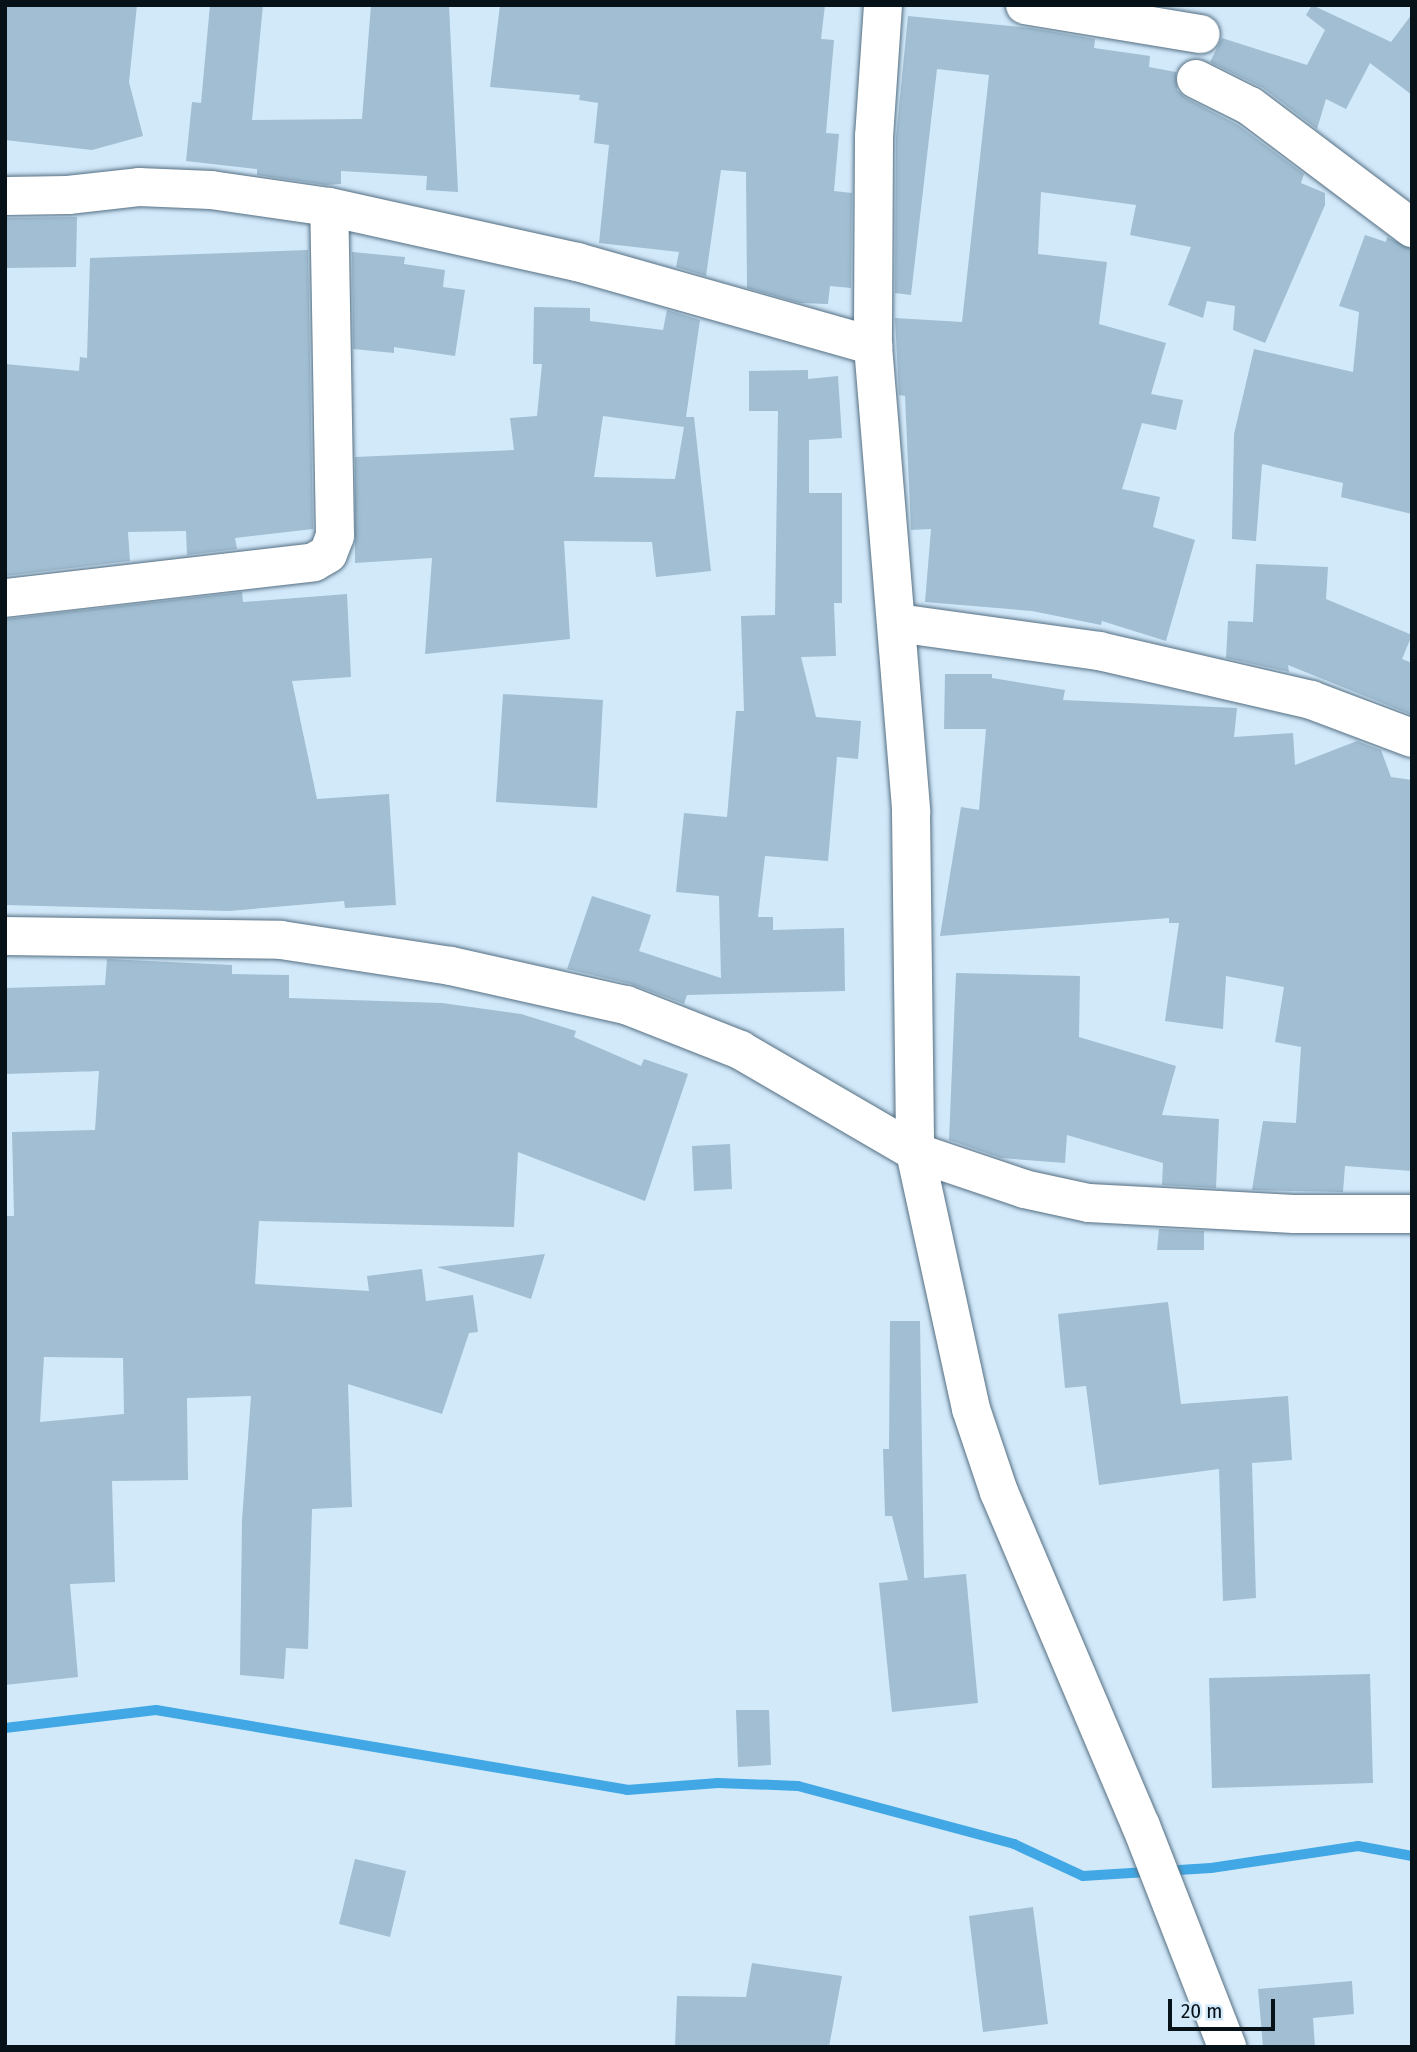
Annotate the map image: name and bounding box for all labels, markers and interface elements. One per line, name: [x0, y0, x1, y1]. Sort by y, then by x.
scale bar: [1172, 1986, 1279, 2030]
text: 20 m: [1181, 1998, 1222, 2024]

